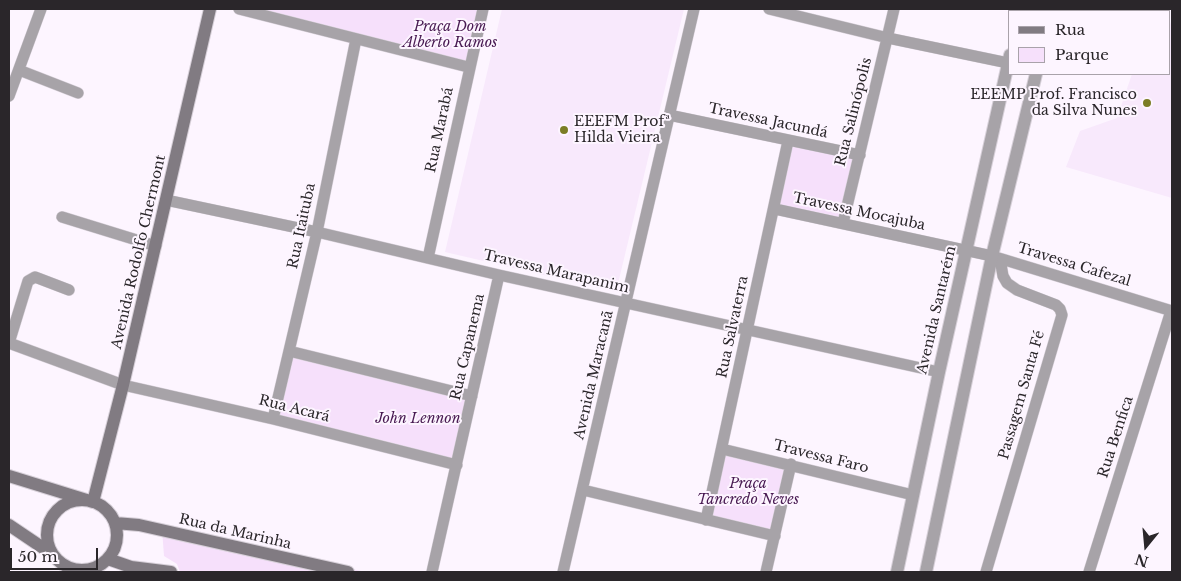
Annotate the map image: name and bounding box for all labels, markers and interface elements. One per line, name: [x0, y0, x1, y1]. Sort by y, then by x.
legend: [1008, 10, 1171, 75]
park label: Praça Dom Alberto Ramos: [403, 19, 497, 52]
text: Rua: [1055, 20, 1085, 39]
text: Parque: [1055, 45, 1109, 64]
street label: Rua Salinópolis: [832, 56, 876, 168]
street label: Rua Marabá: [423, 86, 457, 174]
place label: EEEMP Prof. Francisco da Silva Nunes: [970, 87, 1137, 120]
marker: EEEMP Prof. Francisco da Silva Nunes: [1141, 97, 1153, 109]
street label: Travessa Jacundá: [707, 100, 829, 142]
place label: EEEFM Profª Hilda Vieira: [574, 114, 670, 146]
marker: EEEFM Profª Hilda Vieira: [558, 124, 570, 136]
street label: Avenida Rodolfo Chermont: [108, 153, 170, 351]
street label: Rua Itaituba: [285, 182, 319, 270]
street label: Travessa Mocajuba: [791, 190, 927, 234]
street label: Travessa Cafezal: [1015, 240, 1133, 290]
street label: Avenida Santarém: [914, 244, 960, 376]
street label: Travessa Marapanim: [481, 247, 631, 297]
street label: Rua Salvaterra: [714, 274, 752, 380]
street label: Rua Capanema: [448, 292, 488, 402]
street label: Avenida Maracanã: [571, 309, 617, 441]
street label: Passagem Santa Fé: [996, 329, 1048, 461]
street label: Rua Acará: [257, 392, 331, 426]
street label: Rua Benfica: [1095, 394, 1137, 480]
park label: John Lennon: [376, 411, 460, 427]
street label: Travessa Faro: [772, 437, 870, 477]
park label: Praça Tancredo Neves: [697, 476, 799, 508]
street label: Rua da Marinha: [177, 511, 293, 553]
north arrow: [1121, 521, 1171, 571]
scale bar: [12, 538, 100, 570]
text: 50 m: [18, 547, 58, 566]
text: N: [1133, 550, 1151, 571]

